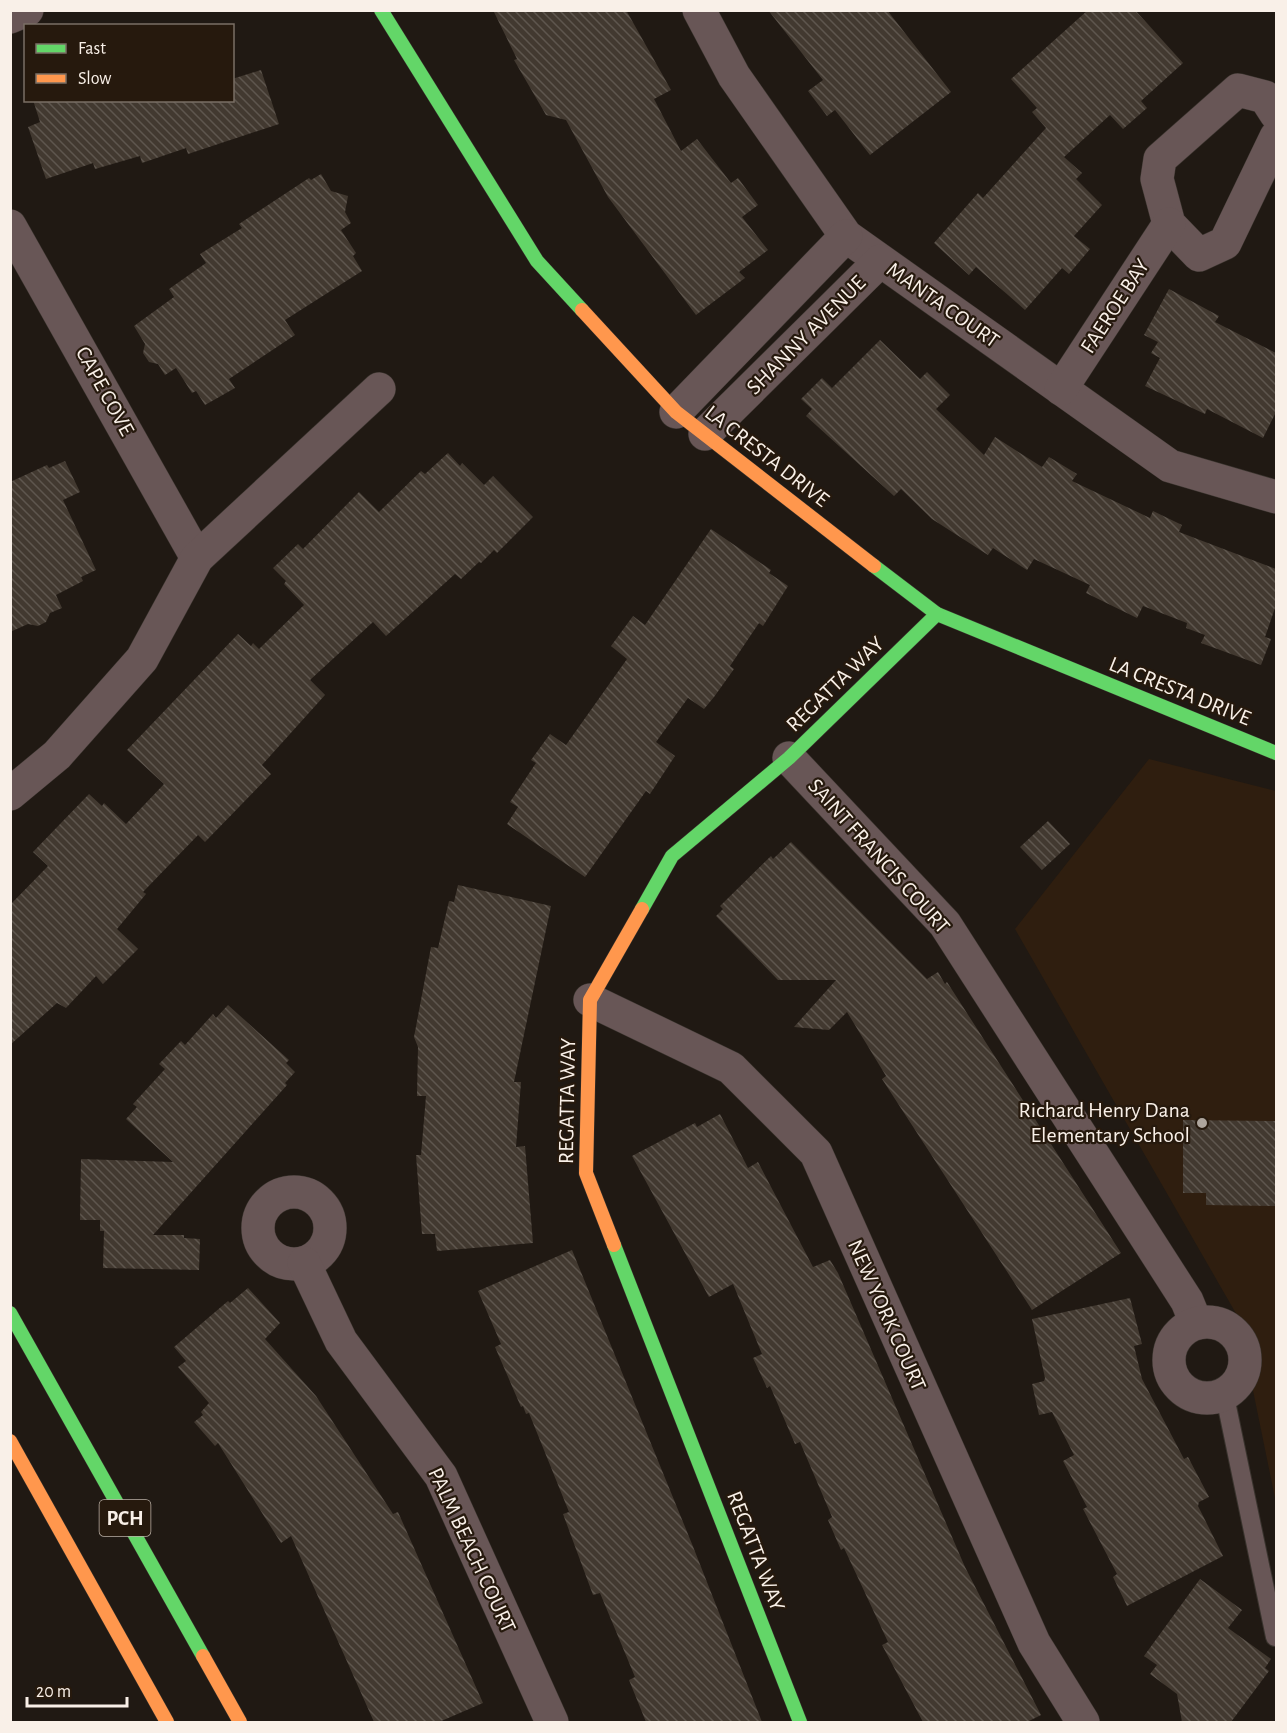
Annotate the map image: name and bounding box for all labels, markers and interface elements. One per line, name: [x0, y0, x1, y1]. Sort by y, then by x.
legend: [24, 24, 234, 102]
text: Fast: [78, 40, 106, 58]
text: Slow: [78, 70, 111, 88]
street label: FAEROE BAY: [1076, 255, 1154, 357]
street label: MANTA COURT: [883, 258, 1004, 352]
street label: SHANNY AVENUE: [742, 271, 870, 399]
street label: CAPE COVE: [72, 343, 139, 439]
street label: LA CRESTA DRIVE: [701, 401, 833, 511]
street label: REGATTA WAY: [782, 632, 888, 736]
street label: LA CRESTA DRIVE: [1106, 653, 1254, 730]
street label: SAINT FRANCIS COURT: [804, 774, 954, 938]
street label: REGATTA WAY: [555, 1037, 579, 1164]
place label: Richard Henry Dana Elementary School: [1019, 1099, 1190, 1146]
marker: Richard Henry Dana Elementary School: [1195, 1116, 1209, 1130]
street label: NEW YORK COURT: [844, 1236, 930, 1394]
street label: PALM BEACH COURT: [424, 1464, 520, 1636]
street label: REGATTA WAY: [723, 1488, 789, 1614]
road number: PCH: [100, 1500, 150, 1536]
scale bar: [27, 1670, 128, 1708]
text: 20 m: [36, 1683, 71, 1701]

